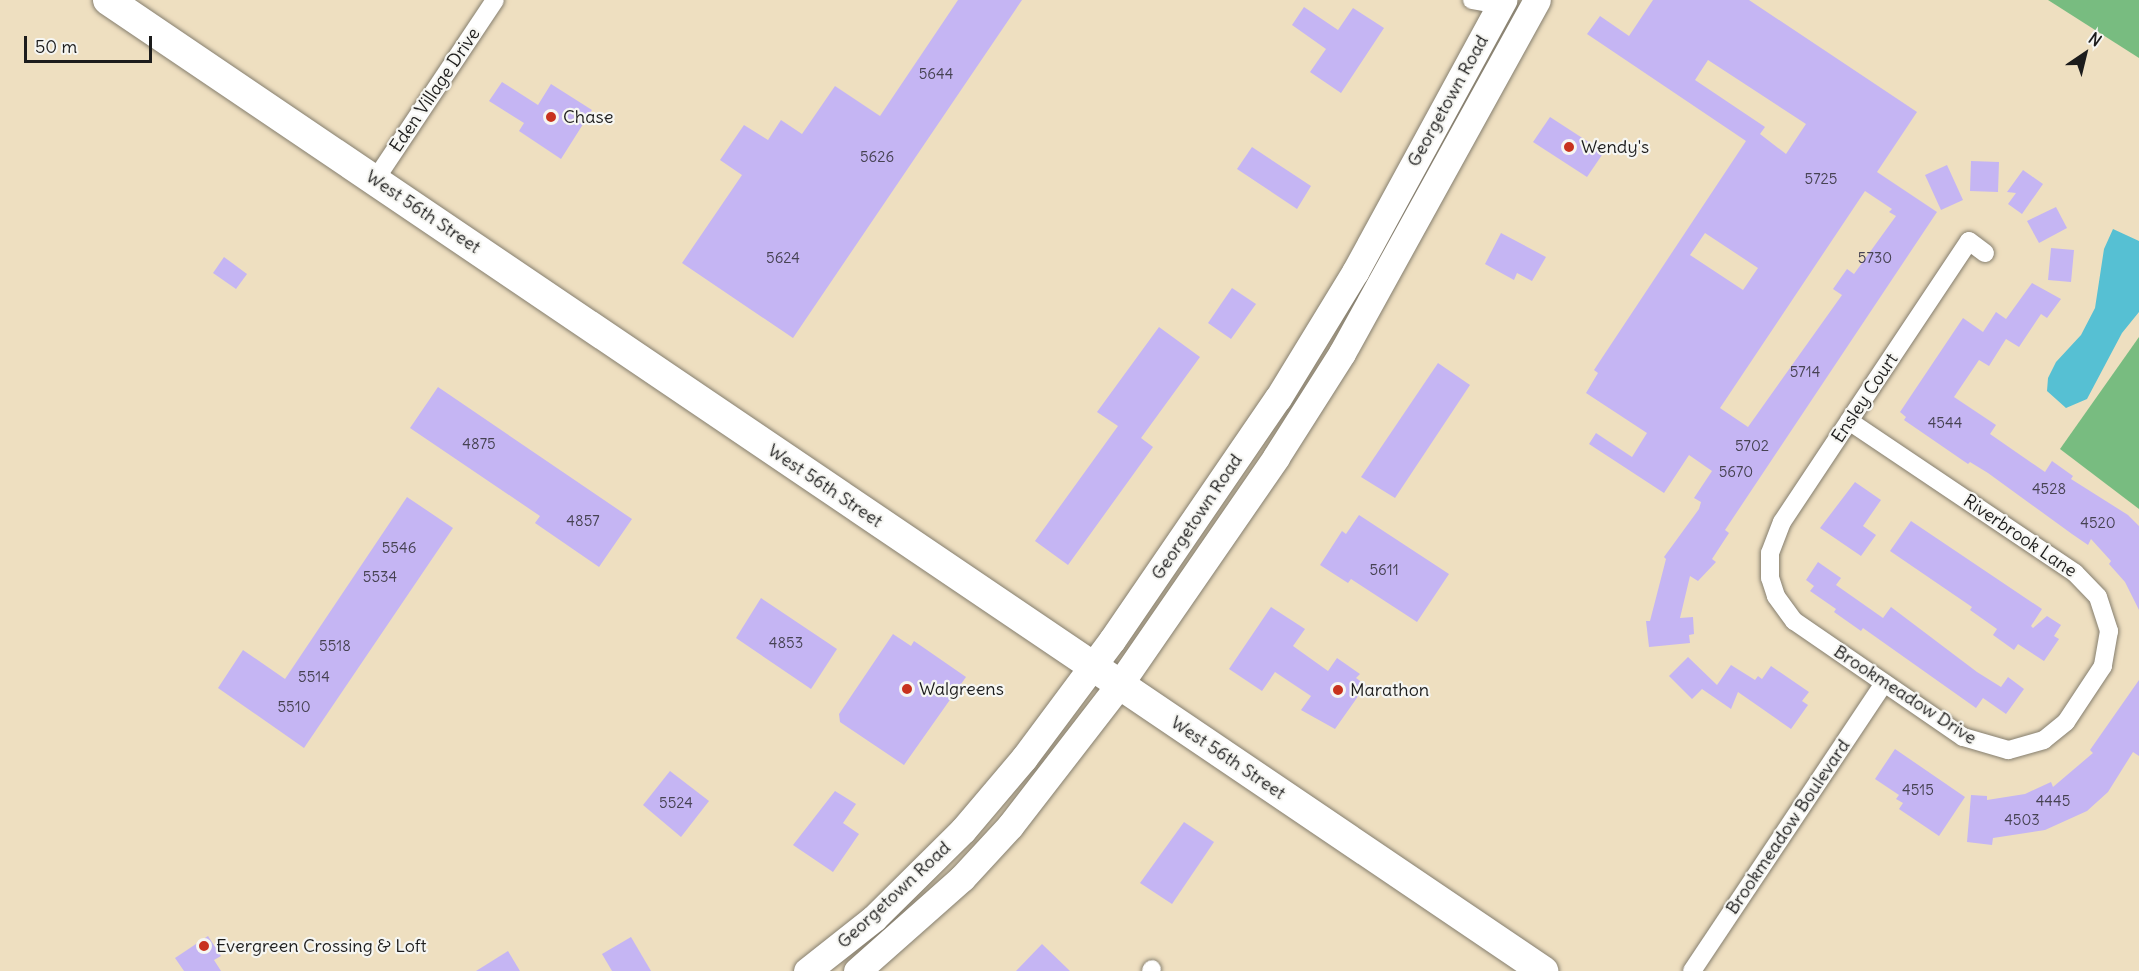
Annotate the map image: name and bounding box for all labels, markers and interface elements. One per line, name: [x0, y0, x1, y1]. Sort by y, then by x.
scale bar: [27, 24, 154, 62]
street label: Eden Village Drive: [385, 24, 485, 156]
north arrow: [2055, 24, 2115, 84]
text: N: [2085, 28, 2106, 51]
street label: Georgetown Road: [1403, 32, 1493, 170]
text: 50 m: [35, 35, 77, 58]
house number: 5644: [919, 65, 953, 83]
place label: Chase: [563, 106, 613, 128]
marker: Chase: [544, 110, 558, 124]
place label: Wendy's: [1581, 136, 1649, 158]
marker: Wendy's: [1562, 140, 1576, 154]
house number: 5626: [860, 148, 894, 166]
street label: West 56th Street: [362, 166, 484, 258]
house number: 5725: [1805, 170, 1837, 188]
house number: 5624: [766, 249, 800, 267]
house number: 5730: [1858, 249, 1892, 267]
street label: Ensley Court: [1827, 349, 1903, 447]
house number: 5714: [1790, 363, 1820, 381]
house number: 4544: [1928, 414, 1962, 432]
house number: 4875: [462, 435, 496, 453]
house number: 5702: [1735, 437, 1769, 455]
street label: West 56th Street: [764, 440, 886, 532]
street label: Georgetown Road: [1147, 450, 1247, 584]
house number: 5670: [1719, 463, 1753, 481]
house number: 4528: [2032, 480, 2066, 498]
street label: Riverbrook Lane: [1959, 490, 2081, 582]
house number: 4857: [566, 512, 600, 530]
house number: 4520: [2080, 514, 2116, 532]
house number: 5546: [382, 539, 416, 557]
house number: 5611: [1369, 561, 1399, 579]
house number: 5534: [363, 568, 397, 586]
house number: 4853: [769, 634, 803, 652]
house number: 5518: [319, 637, 351, 655]
street label: Brookmeadow Drive: [1830, 641, 1980, 749]
house number: 5514: [298, 668, 330, 686]
place label: Walgreens: [919, 678, 1004, 700]
place label: Marathon: [1350, 679, 1429, 701]
marker: Walgreens: [900, 682, 914, 696]
marker: Marathon: [1331, 683, 1345, 697]
house number: 5510: [277, 698, 311, 716]
street label: West 56th Street: [1167, 712, 1289, 804]
street label: Brookmeadow Boulevard: [1721, 736, 1855, 918]
house number: 4515: [1902, 781, 1934, 799]
house number: 4445: [2036, 792, 2070, 810]
house number: 5524: [659, 794, 693, 812]
house number: 4503: [2004, 811, 2040, 829]
street label: Georgetown Road: [833, 837, 955, 953]
place label: Evergreen Crossing & Loft: [216, 935, 427, 957]
marker: Evergreen Crossing & Loft: [197, 939, 211, 953]

